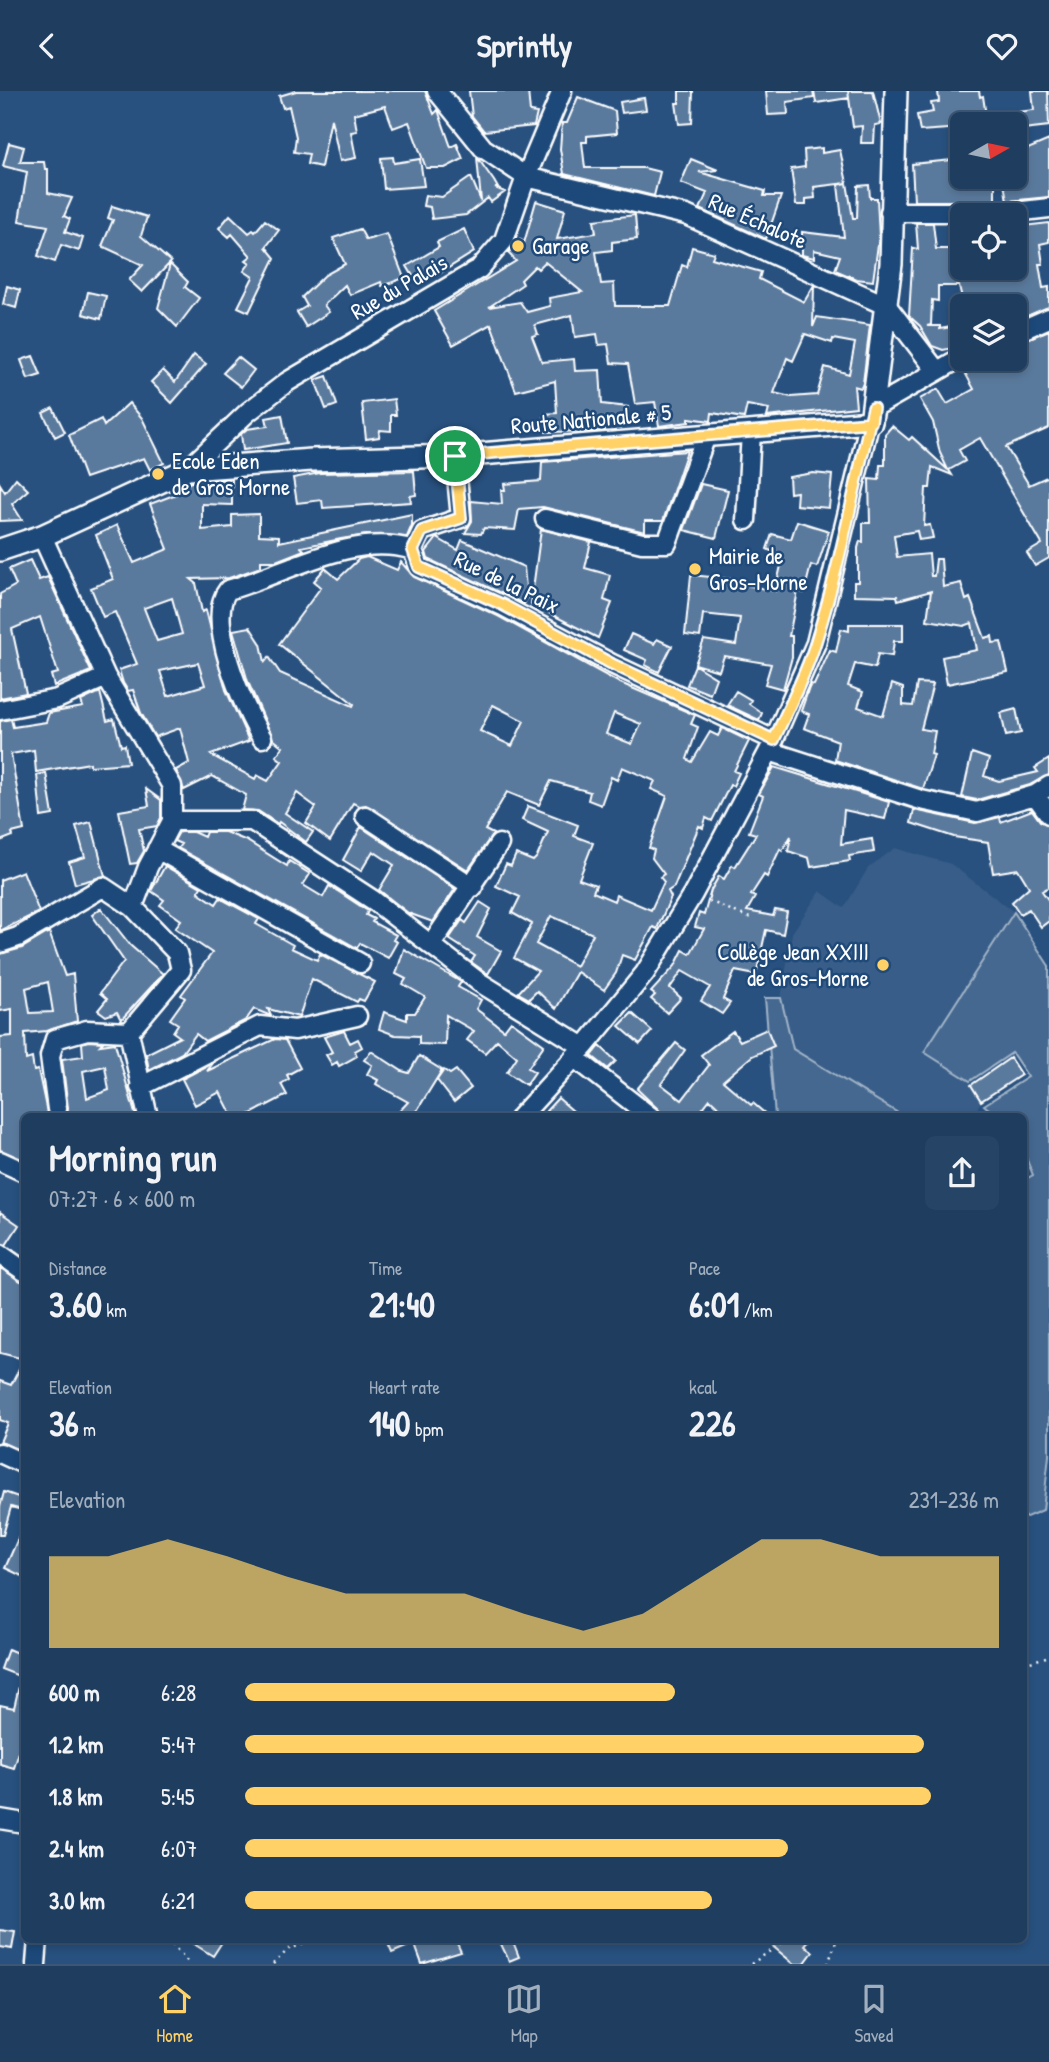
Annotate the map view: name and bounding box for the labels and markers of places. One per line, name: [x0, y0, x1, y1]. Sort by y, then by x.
place label: Garage: [532, 230, 589, 261]
marker: Garage: [510, 238, 526, 254]
pin: [425, 426, 485, 486]
place label: Ecole Eden de Gros Morne: [172, 445, 290, 502]
marker: Ecole Eden de Gros Morne: [150, 466, 166, 482]
place label: Mairie de Gros-Morne: [709, 540, 808, 597]
marker: Mairie de Gros-Morne: [687, 561, 703, 577]
place label: Collège Jean XXIII de Gros-Morne: [717, 936, 869, 993]
marker: Collège Jean XXIII de Gros-Morne: [875, 957, 891, 973]

